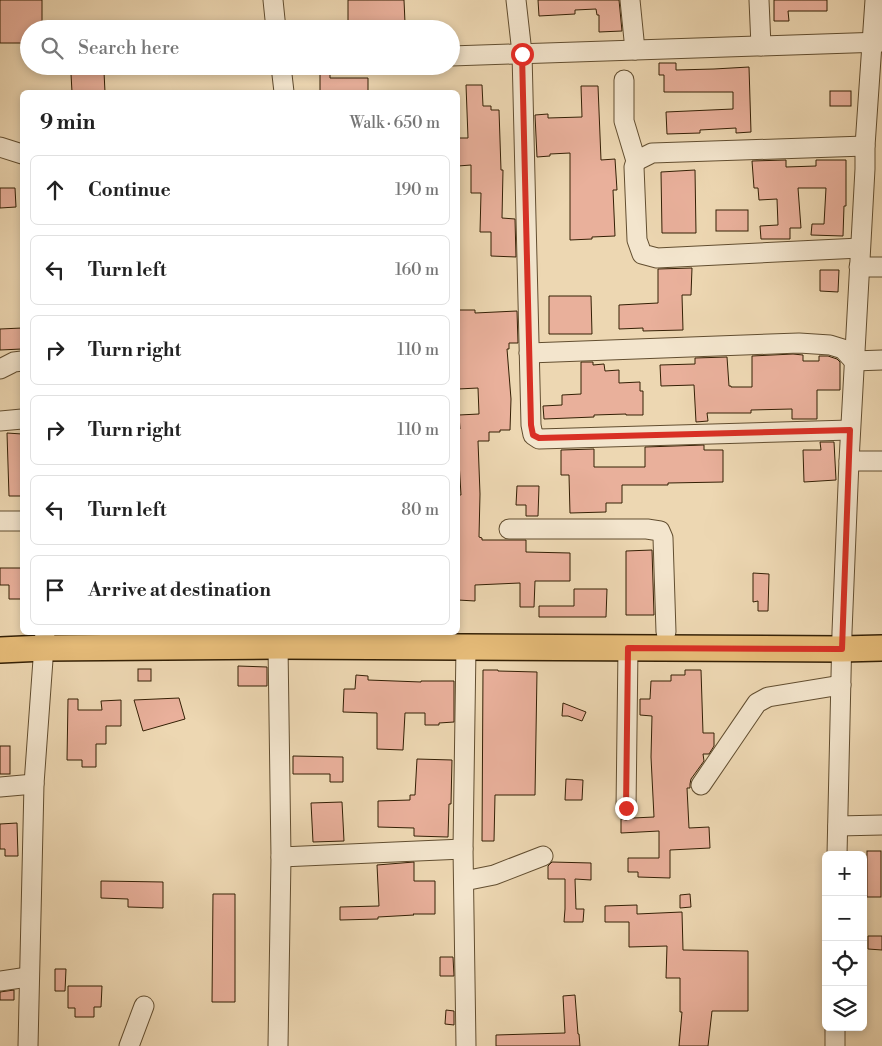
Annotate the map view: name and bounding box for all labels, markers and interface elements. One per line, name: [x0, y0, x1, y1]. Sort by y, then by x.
search box: [20, 20, 460, 75]
icon: search: [38, 34, 66, 62]
text: Search here: [78, 36, 179, 60]
route start: [511, 43, 534, 66]
text: 9 min: [40, 110, 95, 136]
text: Walk · 650 m: [350, 113, 440, 133]
icon: ahead: [41, 176, 69, 204]
text: Continue: [88, 178, 171, 202]
text: 190 m: [395, 180, 439, 200]
icon: left: [41, 256, 69, 284]
text: Turn left: [88, 258, 167, 282]
text: 160 m: [395, 260, 439, 280]
icon: right: [41, 336, 69, 364]
text: Turn right: [88, 338, 181, 362]
text: 110 m: [397, 340, 439, 360]
icon: right: [41, 416, 69, 444]
text: Turn right: [88, 418, 181, 442]
text: 110 m: [397, 420, 439, 440]
icon: left: [41, 496, 69, 524]
text: Turn left: [88, 498, 167, 522]
text: 80 m: [401, 500, 439, 520]
icon: arrive: [41, 576, 69, 604]
text: Arrive at destination: [88, 578, 271, 602]
route end: [615, 797, 638, 820]
map controls: [822, 851, 867, 1031]
button: +: [822, 851, 867, 896]
button: −: [822, 896, 867, 941]
button: locate: [822, 941, 867, 986]
button: layers: [822, 986, 867, 1031]

